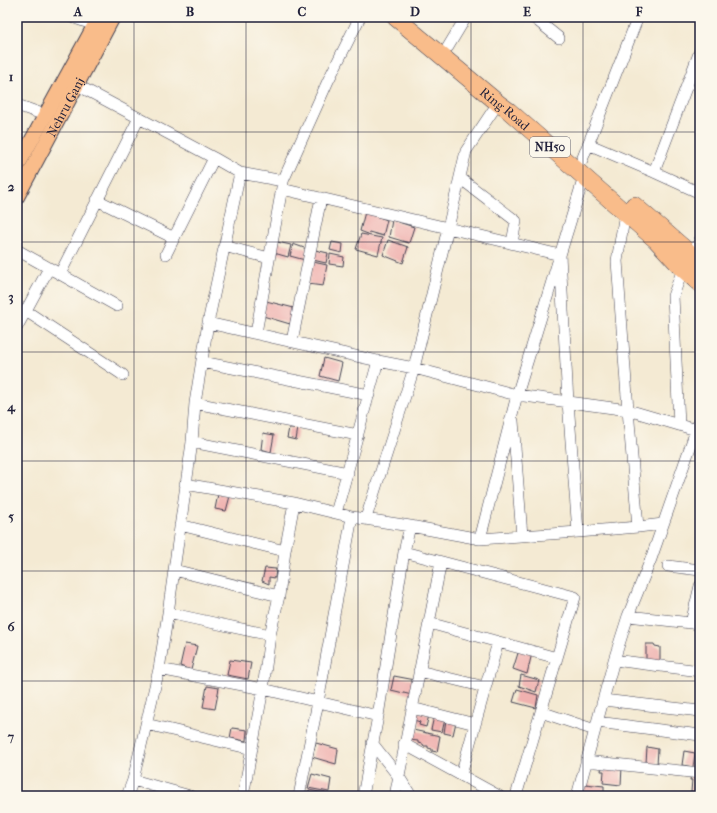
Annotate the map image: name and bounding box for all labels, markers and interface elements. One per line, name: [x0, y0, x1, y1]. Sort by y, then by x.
text: A: [73, 4, 83, 19]
text: B: [186, 4, 195, 19]
text: C: [298, 4, 307, 19]
text: D: [410, 4, 420, 19]
text: E: [523, 4, 531, 19]
text: F: [635, 4, 643, 19]
text: 1: [9, 69, 14, 84]
street label: Nehru Ganj: [43, 75, 87, 139]
street label: Ring Road: [477, 84, 533, 134]
road number: NH50: [530, 137, 570, 157]
text: 2: [8, 179, 15, 194]
text: 3: [8, 289, 14, 305]
text: 4: [6, 399, 16, 415]
text: 5: [8, 509, 14, 524]
text: 6: [7, 619, 15, 634]
text: 7: [7, 729, 15, 744]

